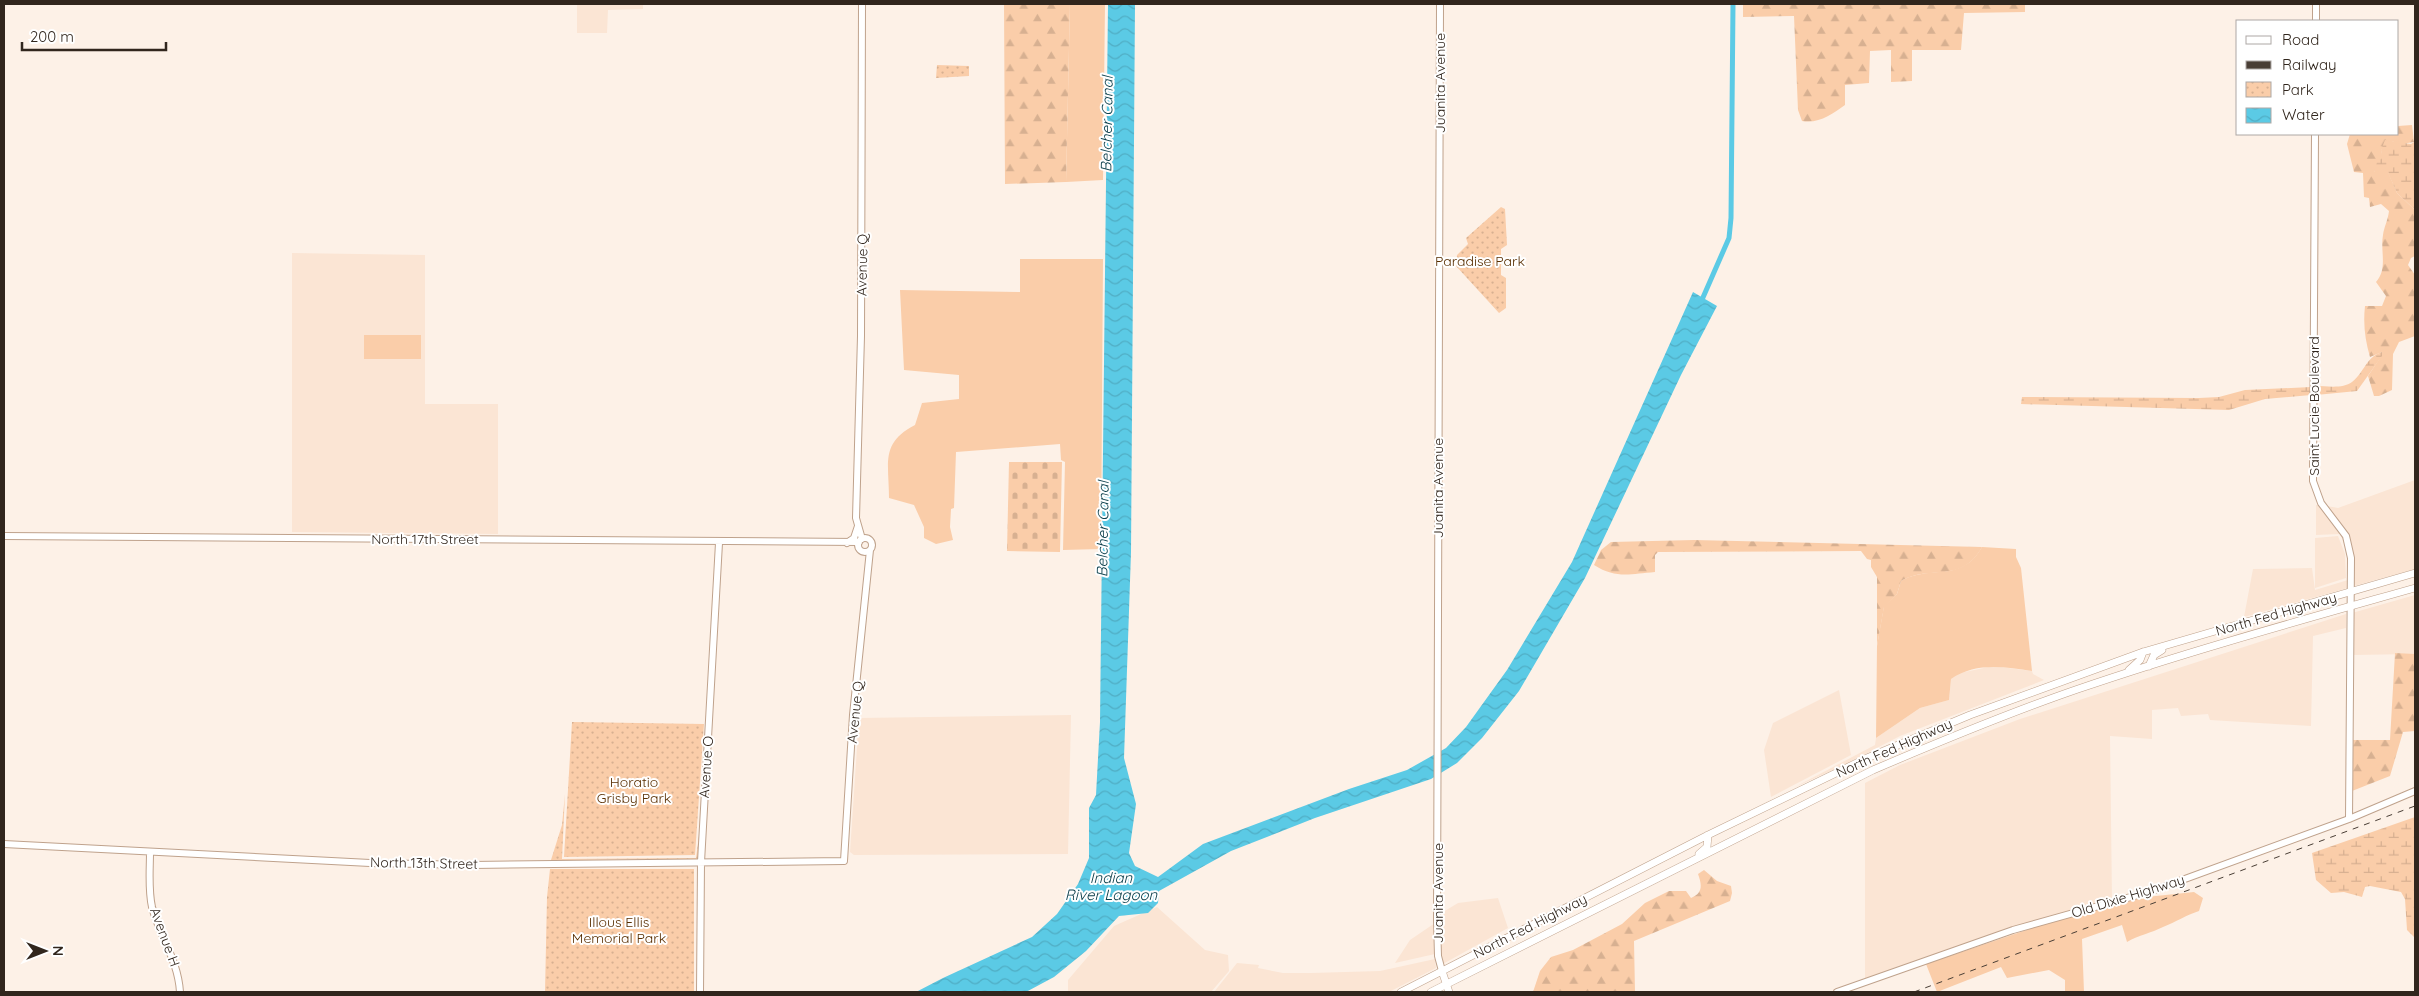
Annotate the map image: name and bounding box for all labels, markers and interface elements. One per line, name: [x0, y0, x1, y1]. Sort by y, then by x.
scale bar: [22, 20, 166, 52]
legend: [2236, 20, 2399, 135]
text: 200 m: [30, 27, 74, 46]
text: Road: [2282, 30, 2319, 49]
street label: Juanita Avenue: [1431, 33, 1449, 133]
text: Railway: [2282, 55, 2337, 74]
water label: Belcher Canal: [1096, 74, 1117, 172]
text: Park: [2282, 80, 2314, 99]
text: Water: [2282, 105, 2325, 124]
street label: Avenue Q: [852, 232, 872, 296]
park label: Paradise Park: [1435, 252, 1525, 270]
street label: Saint Lucie Boulevard: [2305, 336, 2323, 476]
street label: Juanita Avenue: [1429, 438, 1447, 538]
water label: Belcher Canal: [1092, 479, 1113, 577]
street label: North 17th Street: [371, 530, 479, 548]
street label: North Fed Highway: [2213, 588, 2339, 640]
street label: Avenue Q: [843, 679, 867, 744]
street label: North Fed Highway: [1833, 714, 1955, 782]
street label: Avenue O: [695, 735, 717, 799]
park label: Horatio Grisby Park: [597, 773, 671, 807]
street label: Juanita Avenue: [1429, 843, 1447, 943]
street label: North 13th Street: [370, 853, 478, 873]
water label: Indian River Lagoon: [1065, 868, 1158, 904]
street label: Old Dixie Highway: [2069, 870, 2187, 922]
street label: North Fed Highway: [1470, 890, 1590, 962]
street label: Avenue H: [146, 905, 184, 969]
park label: Illous Ellis Memorial Park: [572, 913, 666, 947]
north arrow: [20, 926, 70, 976]
text: N: [49, 946, 67, 956]

